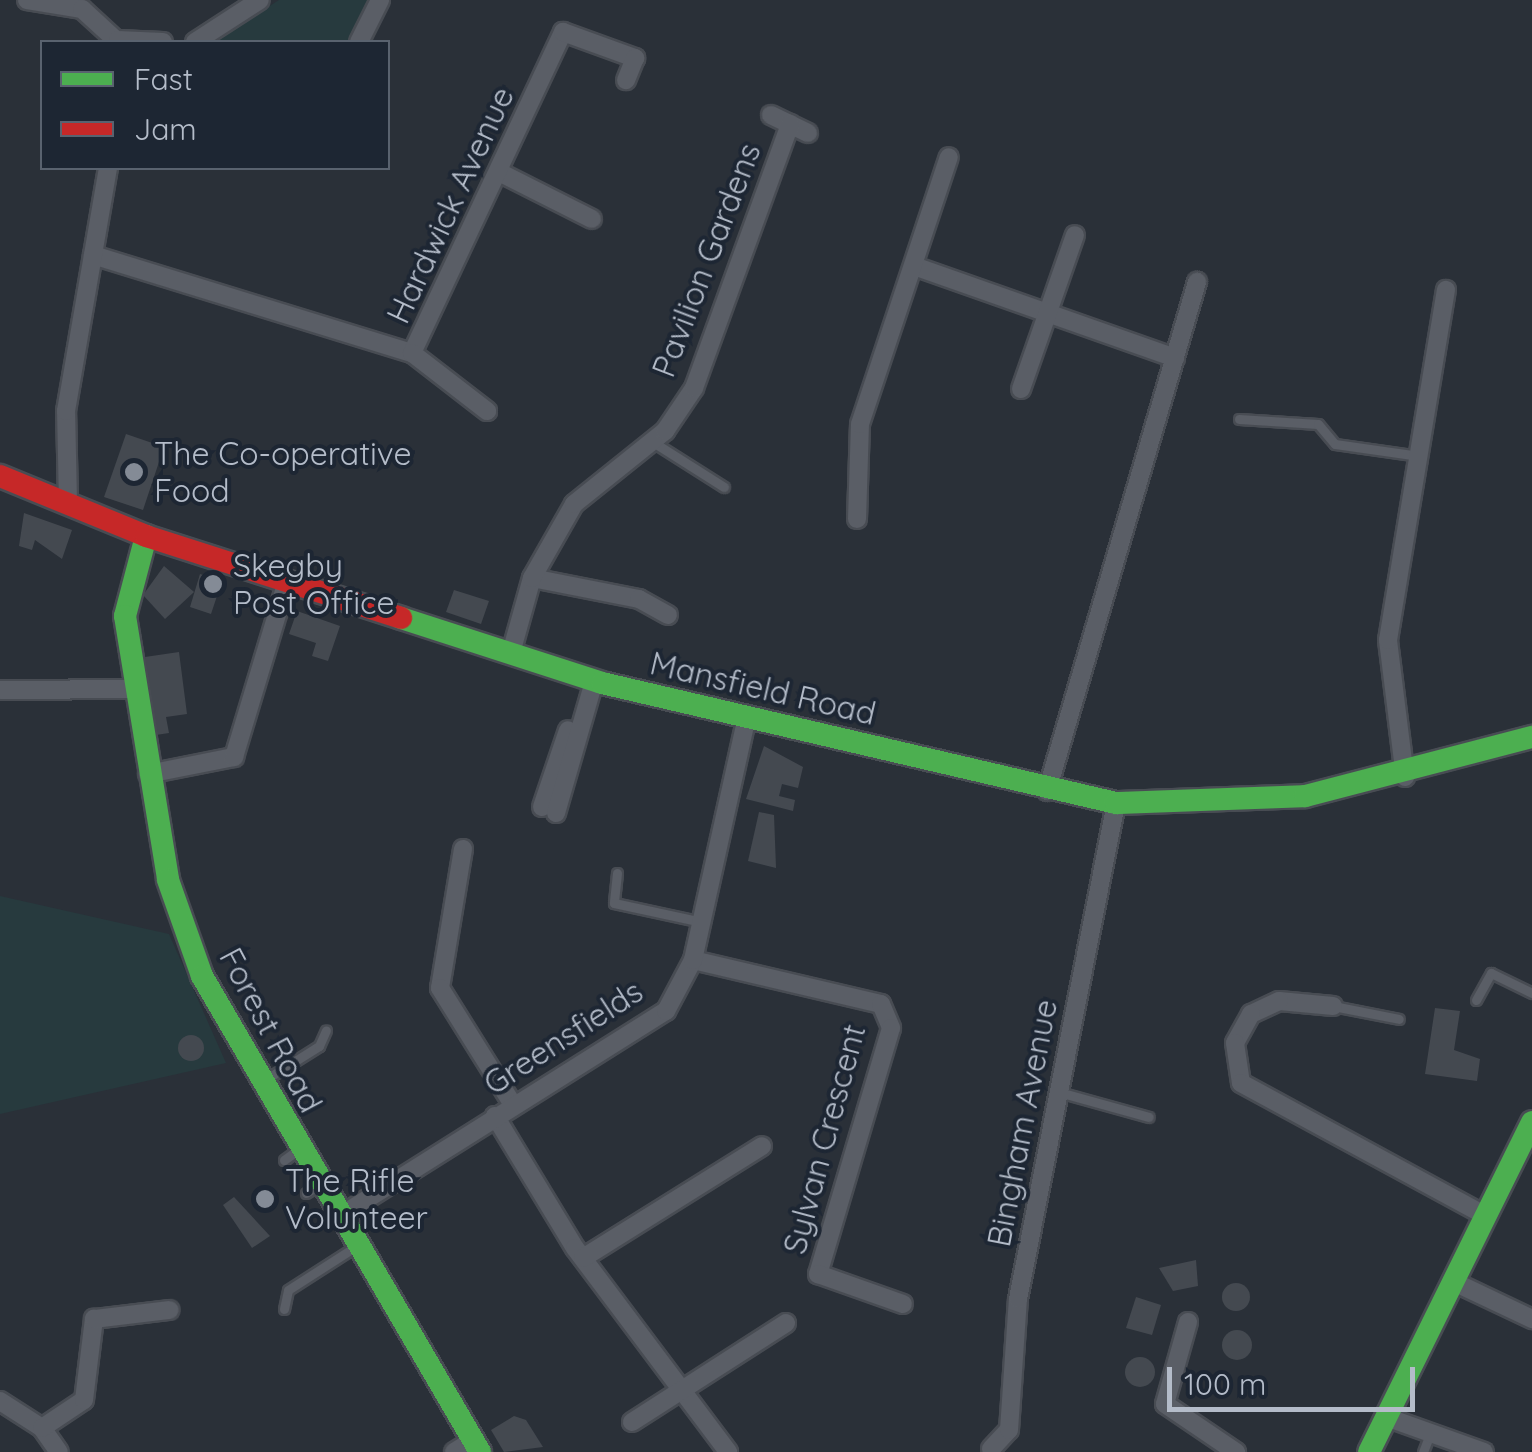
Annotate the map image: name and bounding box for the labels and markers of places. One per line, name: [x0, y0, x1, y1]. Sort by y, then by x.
place label: The Co-operative Food: [154, 435, 412, 510]
marker: The Co-operative Food: [123, 461, 145, 483]
place label: Skegby Post Office: [233, 547, 395, 622]
marker: Skegby Post Office: [202, 573, 224, 595]
place label: The Rifle Volunteer: [285, 1162, 428, 1237]
marker: The Rifle Volunteer: [254, 1188, 276, 1210]

